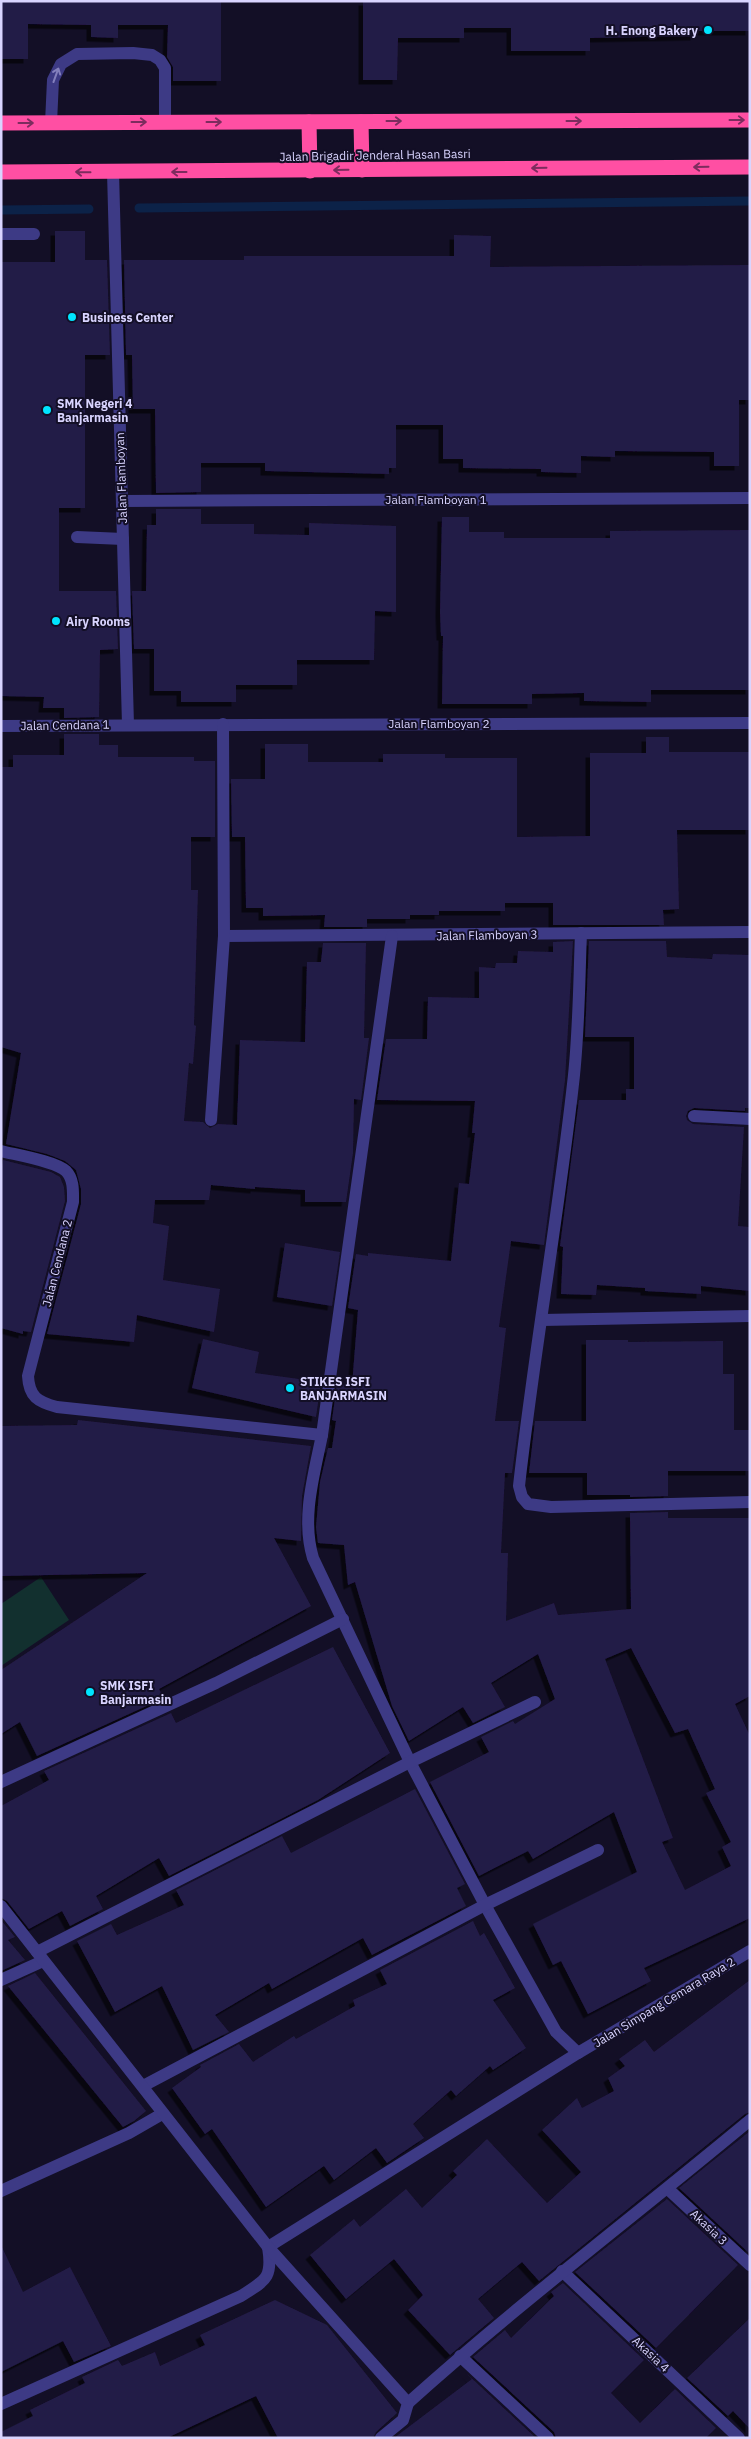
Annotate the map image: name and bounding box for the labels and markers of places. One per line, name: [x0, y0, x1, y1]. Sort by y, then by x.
place label: H. Enong Bakery: [605, 23, 699, 38]
marker: H. Enong Bakery: [702, 24, 714, 36]
place label: Business Center: [82, 310, 173, 325]
marker: Business Center: [66, 311, 78, 323]
place label: SMK Negeri 4 Banjarmasin: [57, 396, 133, 425]
marker: SMK Negeri 4 Banjarmasin: [41, 404, 53, 416]
place label: Airy Rooms: [66, 614, 130, 629]
marker: Airy Rooms: [50, 615, 62, 627]
place label: STIKES ISFI BANJARMASIN: [300, 1374, 387, 1403]
marker: STIKES ISFI BANJARMASIN: [284, 1382, 296, 1394]
place label: SMK ISFI Banjarmasin: [100, 1678, 171, 1707]
marker: SMK ISFI Banjarmasin: [84, 1686, 96, 1698]

